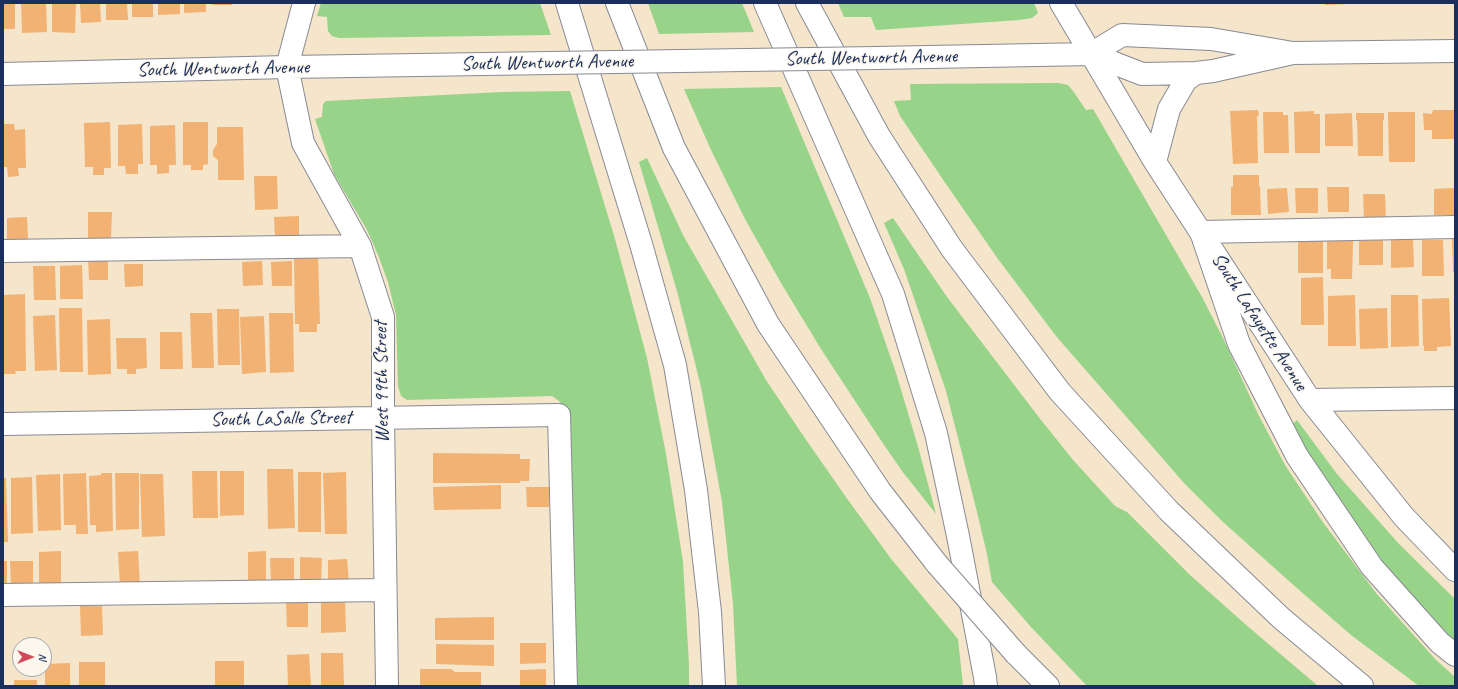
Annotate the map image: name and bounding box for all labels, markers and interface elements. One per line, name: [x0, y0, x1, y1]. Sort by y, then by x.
street label: South Wentworth Avenue: [785, 44, 957, 72]
street label: South Wentworth Avenue: [461, 49, 633, 77]
street label: South Wentworth Avenue: [137, 55, 309, 83]
street label: South Lafayette Avenue: [1206, 249, 1312, 395]
street label: West 99th Street: [369, 321, 395, 443]
street label: South LaSalle Street: [210, 406, 352, 432]
north arrow: [12, 637, 52, 677]
text: N: [36, 654, 50, 660]

